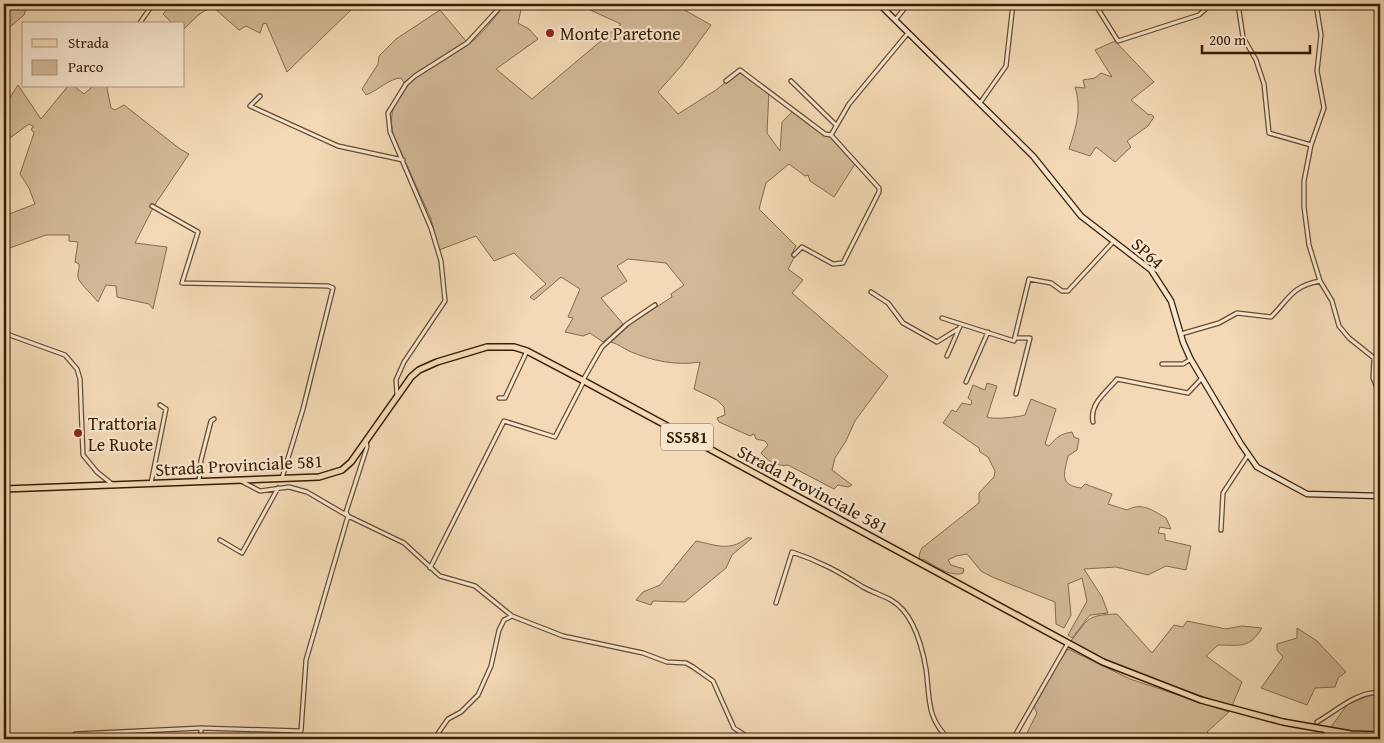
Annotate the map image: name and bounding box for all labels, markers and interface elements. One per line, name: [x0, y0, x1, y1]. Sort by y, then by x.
place label: Monte Paretone: [560, 20, 681, 47]
legend: [22, 22, 185, 88]
scale bar: [1202, 22, 1309, 54]
marker: Monte Paretone: [544, 27, 556, 39]
text: 200 m: [1209, 29, 1247, 50]
text: Strada: [68, 32, 109, 53]
text: Parco: [68, 56, 104, 77]
street label: SP64: [1126, 231, 1170, 275]
place label: Trattoria Le Ruote: [88, 410, 157, 458]
road number: SS581: [661, 424, 713, 451]
marker: Trattoria Le Ruote: [72, 427, 84, 439]
street label: Strada Provinciale 581: [733, 438, 893, 540]
street label: Strada Provinciale 581: [155, 447, 323, 483]

